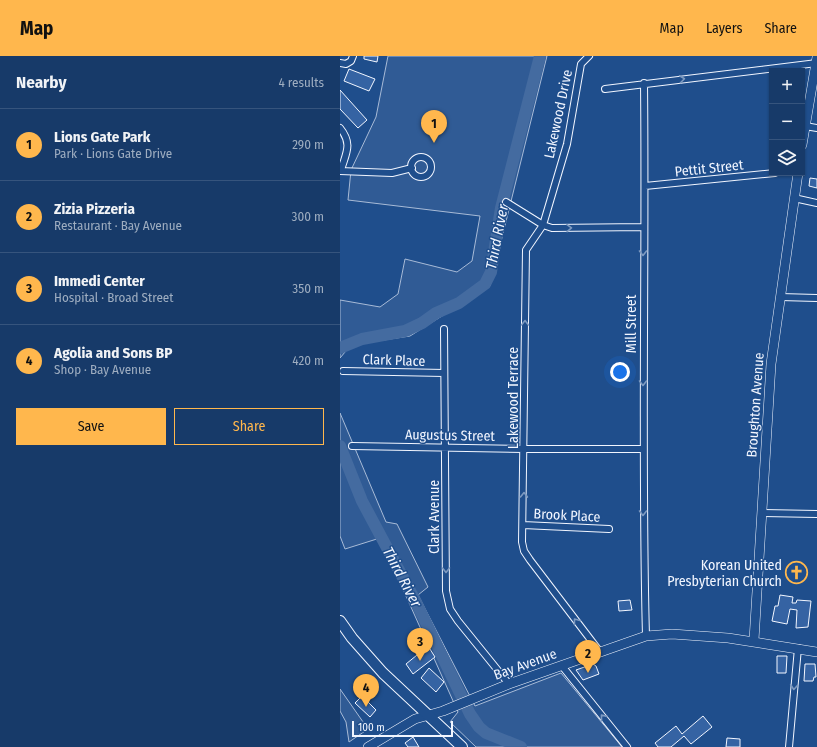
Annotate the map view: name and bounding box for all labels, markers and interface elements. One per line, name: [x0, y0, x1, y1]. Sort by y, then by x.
text: Map: [20, 17, 53, 40]
text: Map: [660, 20, 684, 37]
text: Layers: [706, 20, 742, 37]
text: Share: [764, 20, 797, 37]
street label: Lakewood Drive: [541, 68, 576, 160]
map controls: [769, 68, 805, 176]
button: +: [769, 68, 805, 104]
text: Nearby: [16, 72, 67, 93]
text: 4 results: [278, 75, 324, 90]
one-way arrow: [679, 75, 686, 84]
button: −: [769, 104, 805, 140]
pin: 1: [421, 110, 447, 143]
text: Lions Gate Park: [54, 128, 151, 146]
text: 1: [26, 137, 32, 152]
text: 290 m: [292, 137, 324, 152]
button: layers: [769, 140, 805, 176]
text: Park · Lions Gate Drive: [54, 146, 172, 161]
street label: Pettit Street: [674, 156, 745, 181]
text: Zizia Pizzeria: [54, 200, 135, 218]
water label: Third River: [482, 202, 512, 271]
text: 2: [26, 209, 32, 224]
text: 300 m: [292, 209, 324, 224]
text: Restaurant · Bay Avenue: [54, 218, 182, 233]
one-way arrow: [566, 224, 572, 232]
one-way arrow: [639, 250, 647, 256]
text: Immedi Center: [54, 272, 145, 290]
text: 3: [26, 281, 32, 296]
text: 350 m: [292, 281, 324, 296]
text: Hospital · Broad Street: [54, 290, 174, 305]
street label: Mill Street: [623, 294, 640, 353]
one-way arrow: [521, 320, 529, 326]
text: Agolia and Sons BP: [54, 344, 172, 362]
street label: Lakewood Terrace: [505, 347, 522, 449]
street label: Clark Place: [362, 351, 426, 370]
street label: Broughton Avenue: [743, 352, 768, 458]
text: 4: [26, 353, 32, 368]
text: 420 m: [292, 353, 324, 368]
text: Shop · Bay Avenue: [54, 362, 151, 377]
your location: [610, 362, 630, 382]
one-way arrow: [639, 380, 647, 386]
button: Save: [16, 408, 166, 445]
button: Share: [174, 408, 324, 445]
street label: Augustus Street: [405, 426, 496, 445]
street label: Clark Avenue: [426, 480, 443, 554]
one-way arrow: [520, 492, 528, 498]
street label: Brook Place: [533, 505, 601, 526]
one-way arrow: [639, 510, 647, 516]
water label: Third River: [379, 544, 426, 611]
place label: Korean United Presbyterian Church: [667, 557, 782, 590]
church icon: Korean United Presbyterian Church: [784, 560, 810, 586]
one-way arrow: [442, 567, 450, 573]
one-way arrow: [574, 619, 581, 626]
pin: 3: [407, 628, 433, 661]
pin: 2: [575, 640, 601, 673]
street label: Bay Avenue: [491, 645, 559, 684]
pin: 4: [353, 674, 379, 707]
one-way arrow: [790, 684, 799, 690]
one-way arrow: [600, 714, 607, 721]
scale bar: [352, 719, 453, 738]
text: 100 m: [358, 721, 385, 734]

